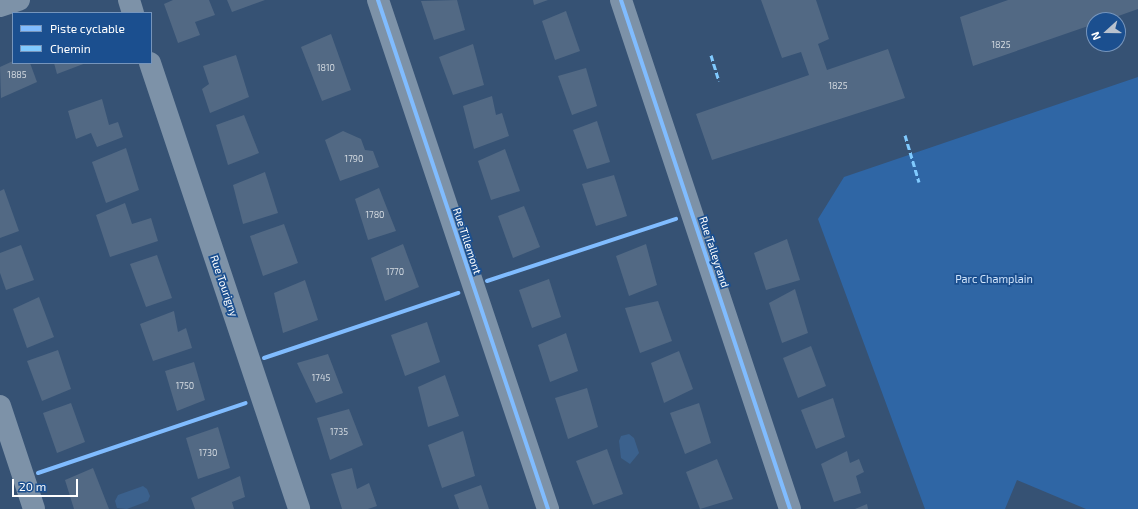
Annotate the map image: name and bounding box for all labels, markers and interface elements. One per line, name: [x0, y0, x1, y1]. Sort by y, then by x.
legend: [12, 12, 152, 64]
north arrow: [1086, 12, 1126, 52]
text: Piste cyclable: [50, 21, 125, 35]
text: N: [1088, 30, 1103, 42]
house number: 1825: [992, 40, 1010, 50]
text: Chemin: [50, 41, 91, 55]
house number: 1810: [317, 63, 335, 73]
house number: 1885: [7, 70, 27, 80]
house number: 1825: [829, 81, 847, 91]
house number: 1790: [345, 154, 363, 164]
street label: Rue Tillemont: [450, 206, 484, 276]
house number: 1780: [365, 210, 385, 220]
street label: Rue Talleyrand: [696, 215, 732, 289]
street label: Rue Tourigny: [207, 253, 241, 319]
house number: 1770: [386, 267, 404, 277]
park label: Parc Champlain: [955, 272, 1033, 286]
house number: 1745: [312, 373, 330, 383]
house number: 1750: [176, 381, 194, 391]
house number: 1735: [330, 427, 348, 437]
house number: 1730: [199, 448, 217, 458]
scale bar: [14, 471, 80, 497]
text: 20 m: [19, 479, 46, 493]

